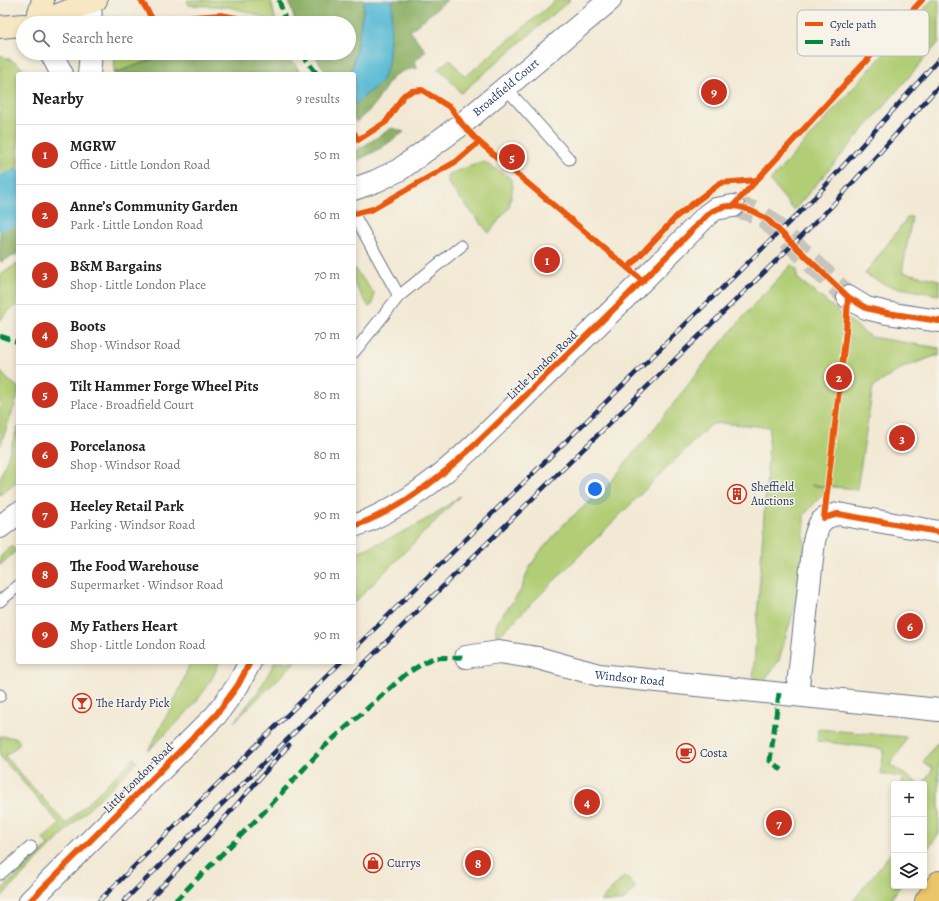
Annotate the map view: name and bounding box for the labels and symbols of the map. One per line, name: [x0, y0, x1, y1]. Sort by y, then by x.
legend: [797, 10, 929, 56]
text: Cycle path: [830, 17, 877, 32]
text: Path: [830, 35, 851, 50]
street label: Broadfield Court: [469, 55, 542, 120]
pin: 9: [701, 77, 727, 107]
pin: 5: [499, 142, 525, 172]
pin: 1: [534, 245, 560, 275]
street label: Little London Road: [503, 327, 581, 403]
pin: 2: [826, 362, 852, 392]
pin: 3: [889, 423, 915, 453]
your location: [585, 479, 605, 499]
place label: Sheffield Auctions: [750, 479, 795, 509]
building icon: Sheffield Auctions: [726, 483, 748, 505]
pin: 6: [897, 611, 923, 641]
street label: Windsor Road: [593, 667, 666, 690]
bar icon: The Hardy Pick: [71, 692, 93, 714]
place label: The Hardy Pick: [96, 695, 170, 711]
street label: Little London Road: [99, 739, 177, 817]
cafe icon: Costa: [675, 742, 697, 764]
place label: Costa: [700, 745, 728, 761]
pin: 4: [574, 787, 600, 817]
pin: 7: [766, 808, 792, 838]
pin: 8: [465, 848, 491, 878]
shop icon: Currys: [362, 852, 384, 874]
place label: Currys: [387, 855, 421, 871]

